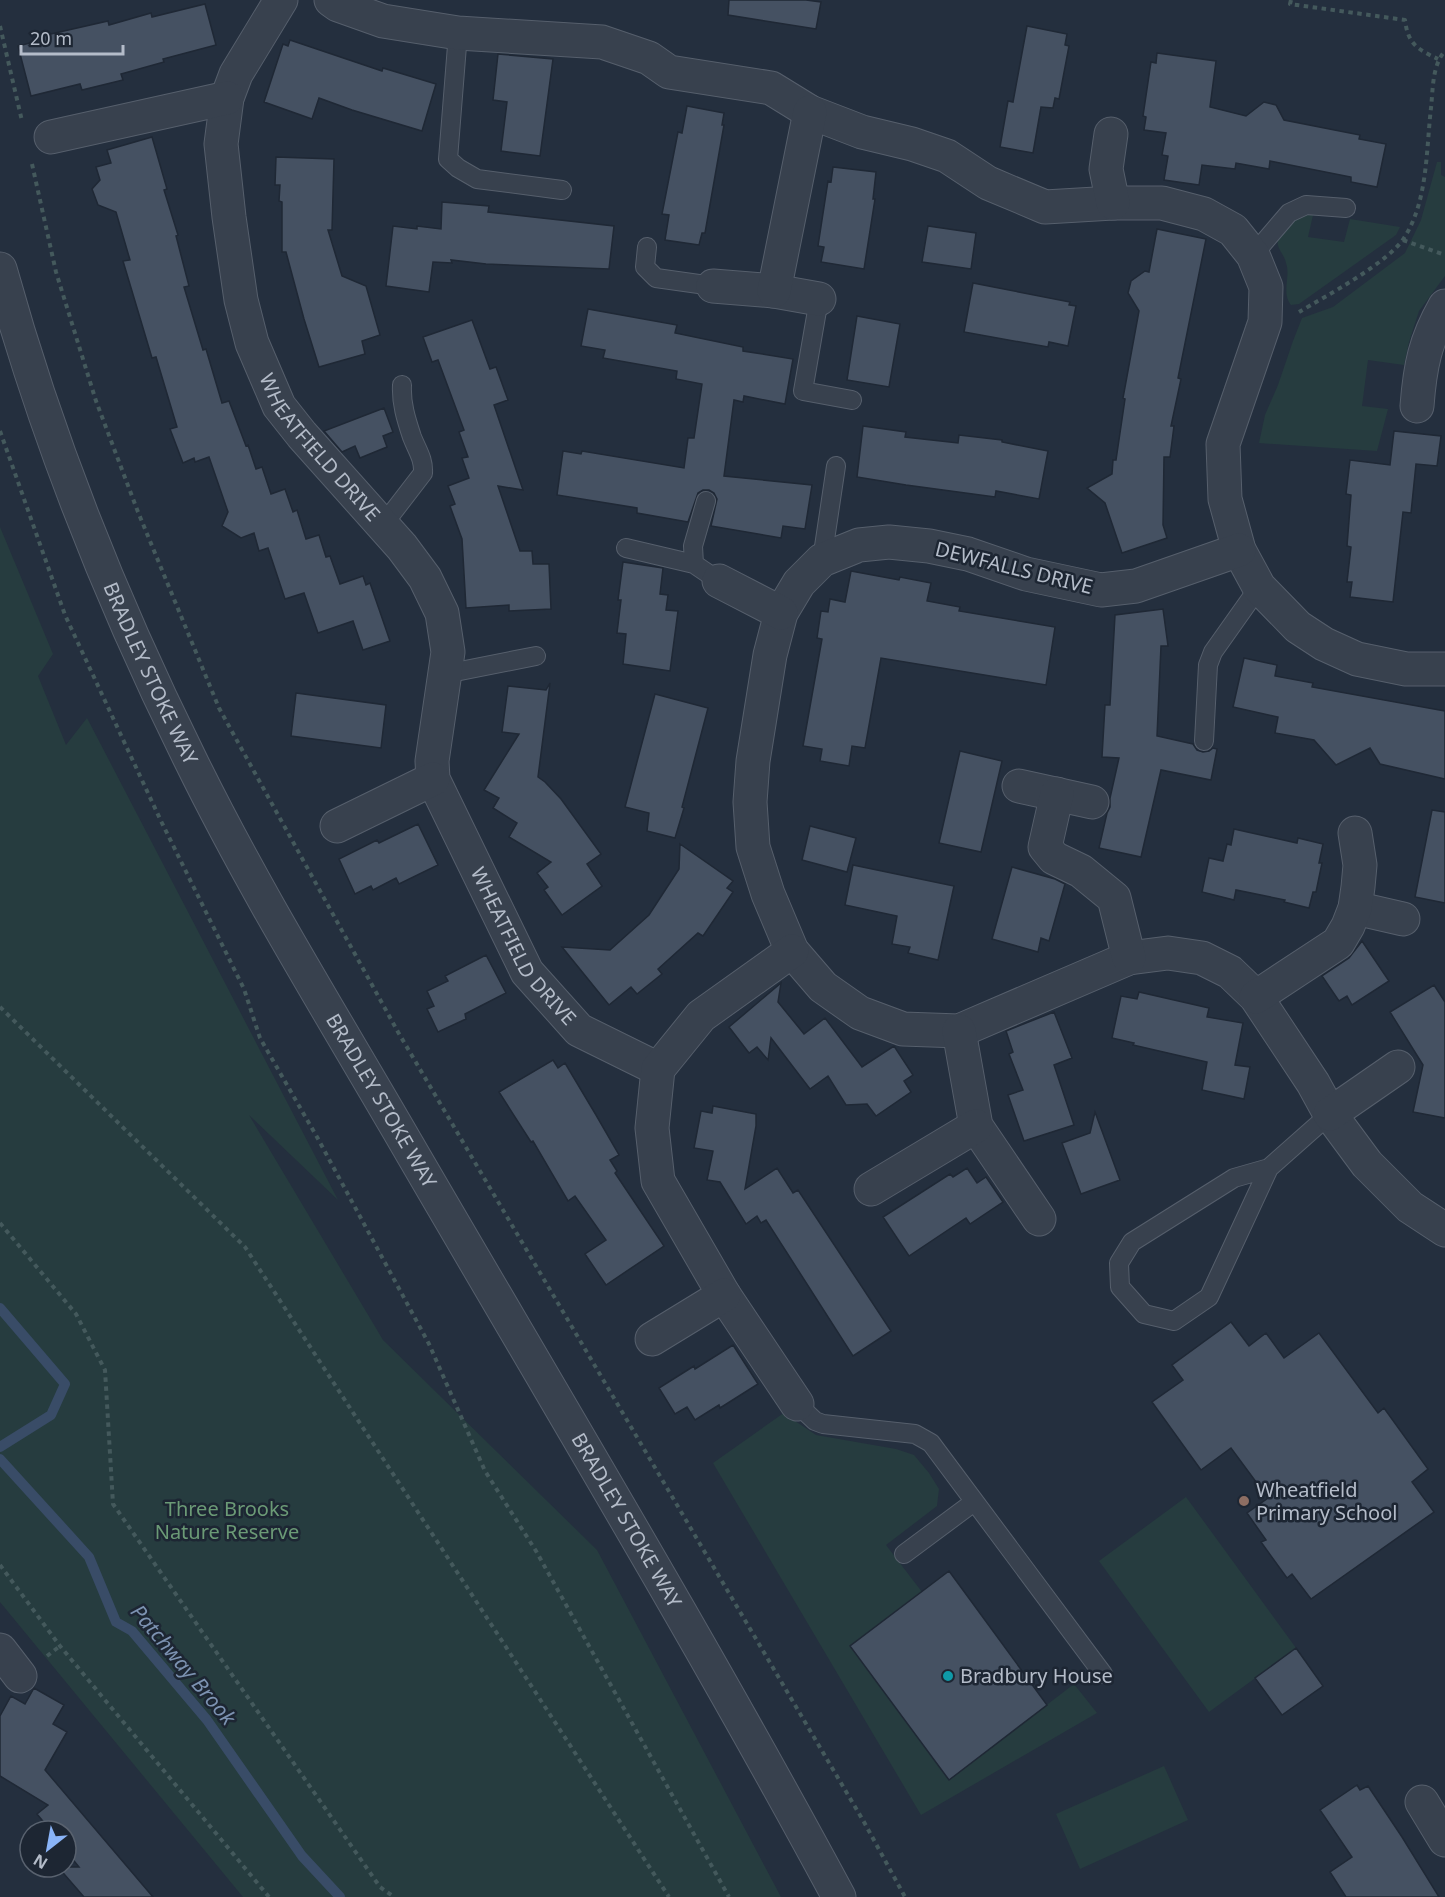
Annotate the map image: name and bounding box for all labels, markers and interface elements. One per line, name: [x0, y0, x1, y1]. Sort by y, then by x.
scale bar: [21, 18, 123, 56]
text: 20 m: [30, 26, 72, 50]
street label: WHEATFIELD DRIVE: [254, 369, 387, 527]
street label: DEWFALLS DRIVE: [933, 535, 1096, 600]
street label: BRADLEY STOKE WAY: [98, 578, 205, 769]
street label: WHEATFIELD DRIVE: [465, 862, 582, 1031]
street label: BRADLEY STOKE WAY: [320, 1008, 444, 1193]
street label: BRADLEY STOKE WAY: [566, 1428, 689, 1613]
place label: Wheatfield Primary School: [1256, 1476, 1397, 1526]
marker: Wheatfield Primary School: [1237, 1494, 1251, 1508]
park label: Three Brooks Nature Reserve: [155, 1495, 299, 1545]
water label: Patchway Brook: [125, 1598, 244, 1732]
place label: Bradbury House: [960, 1662, 1113, 1689]
marker: Bradbury House: [941, 1669, 955, 1683]
north arrow: [18, 1819, 78, 1879]
text: N: [29, 1849, 52, 1875]

